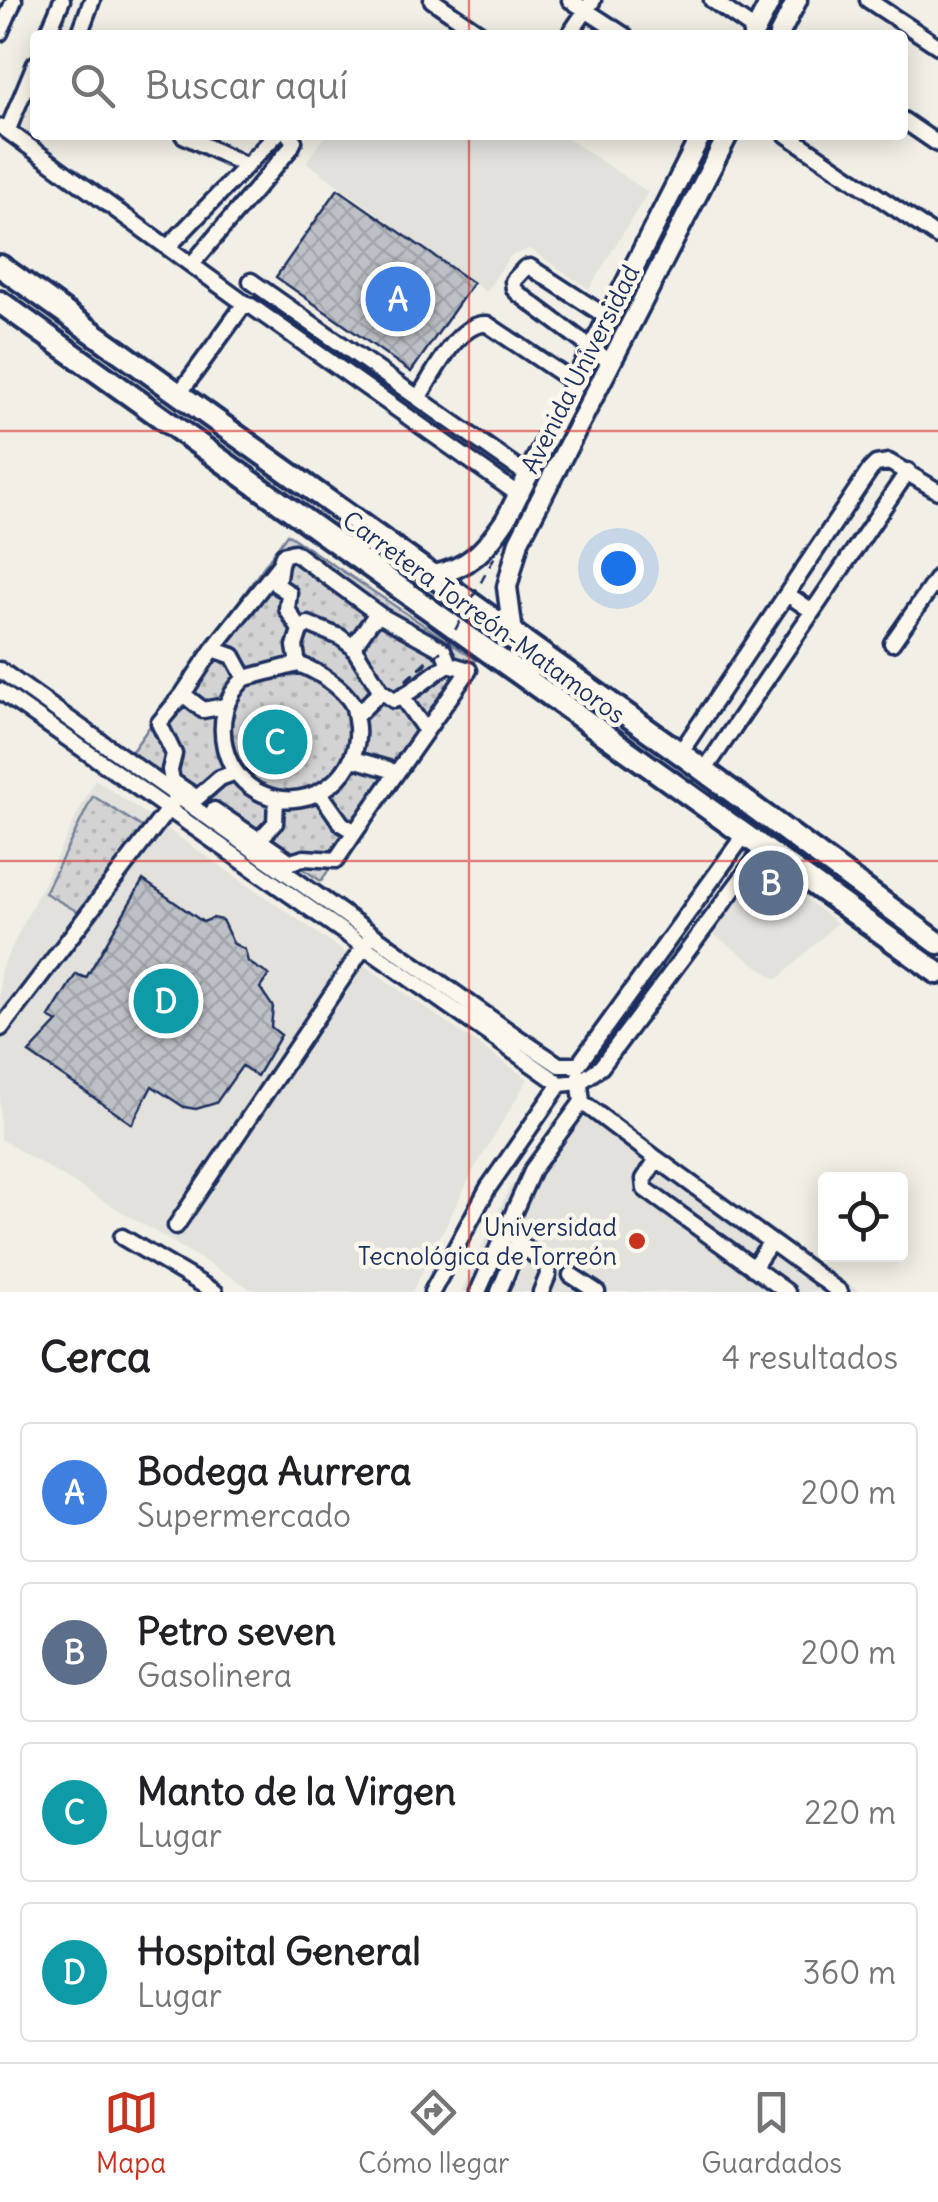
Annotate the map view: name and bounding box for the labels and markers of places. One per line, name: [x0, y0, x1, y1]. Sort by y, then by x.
pin: A: [366, 262, 430, 336]
pin: C: [242, 704, 308, 780]
pin: B: [738, 846, 804, 920]
pin: D: [134, 964, 198, 1038]
place label: Universidad Tecnológica de Torreón: [358, 1211, 617, 1272]
marker: Universidad Tecnológica de Torreón: [626, 1230, 648, 1252]

